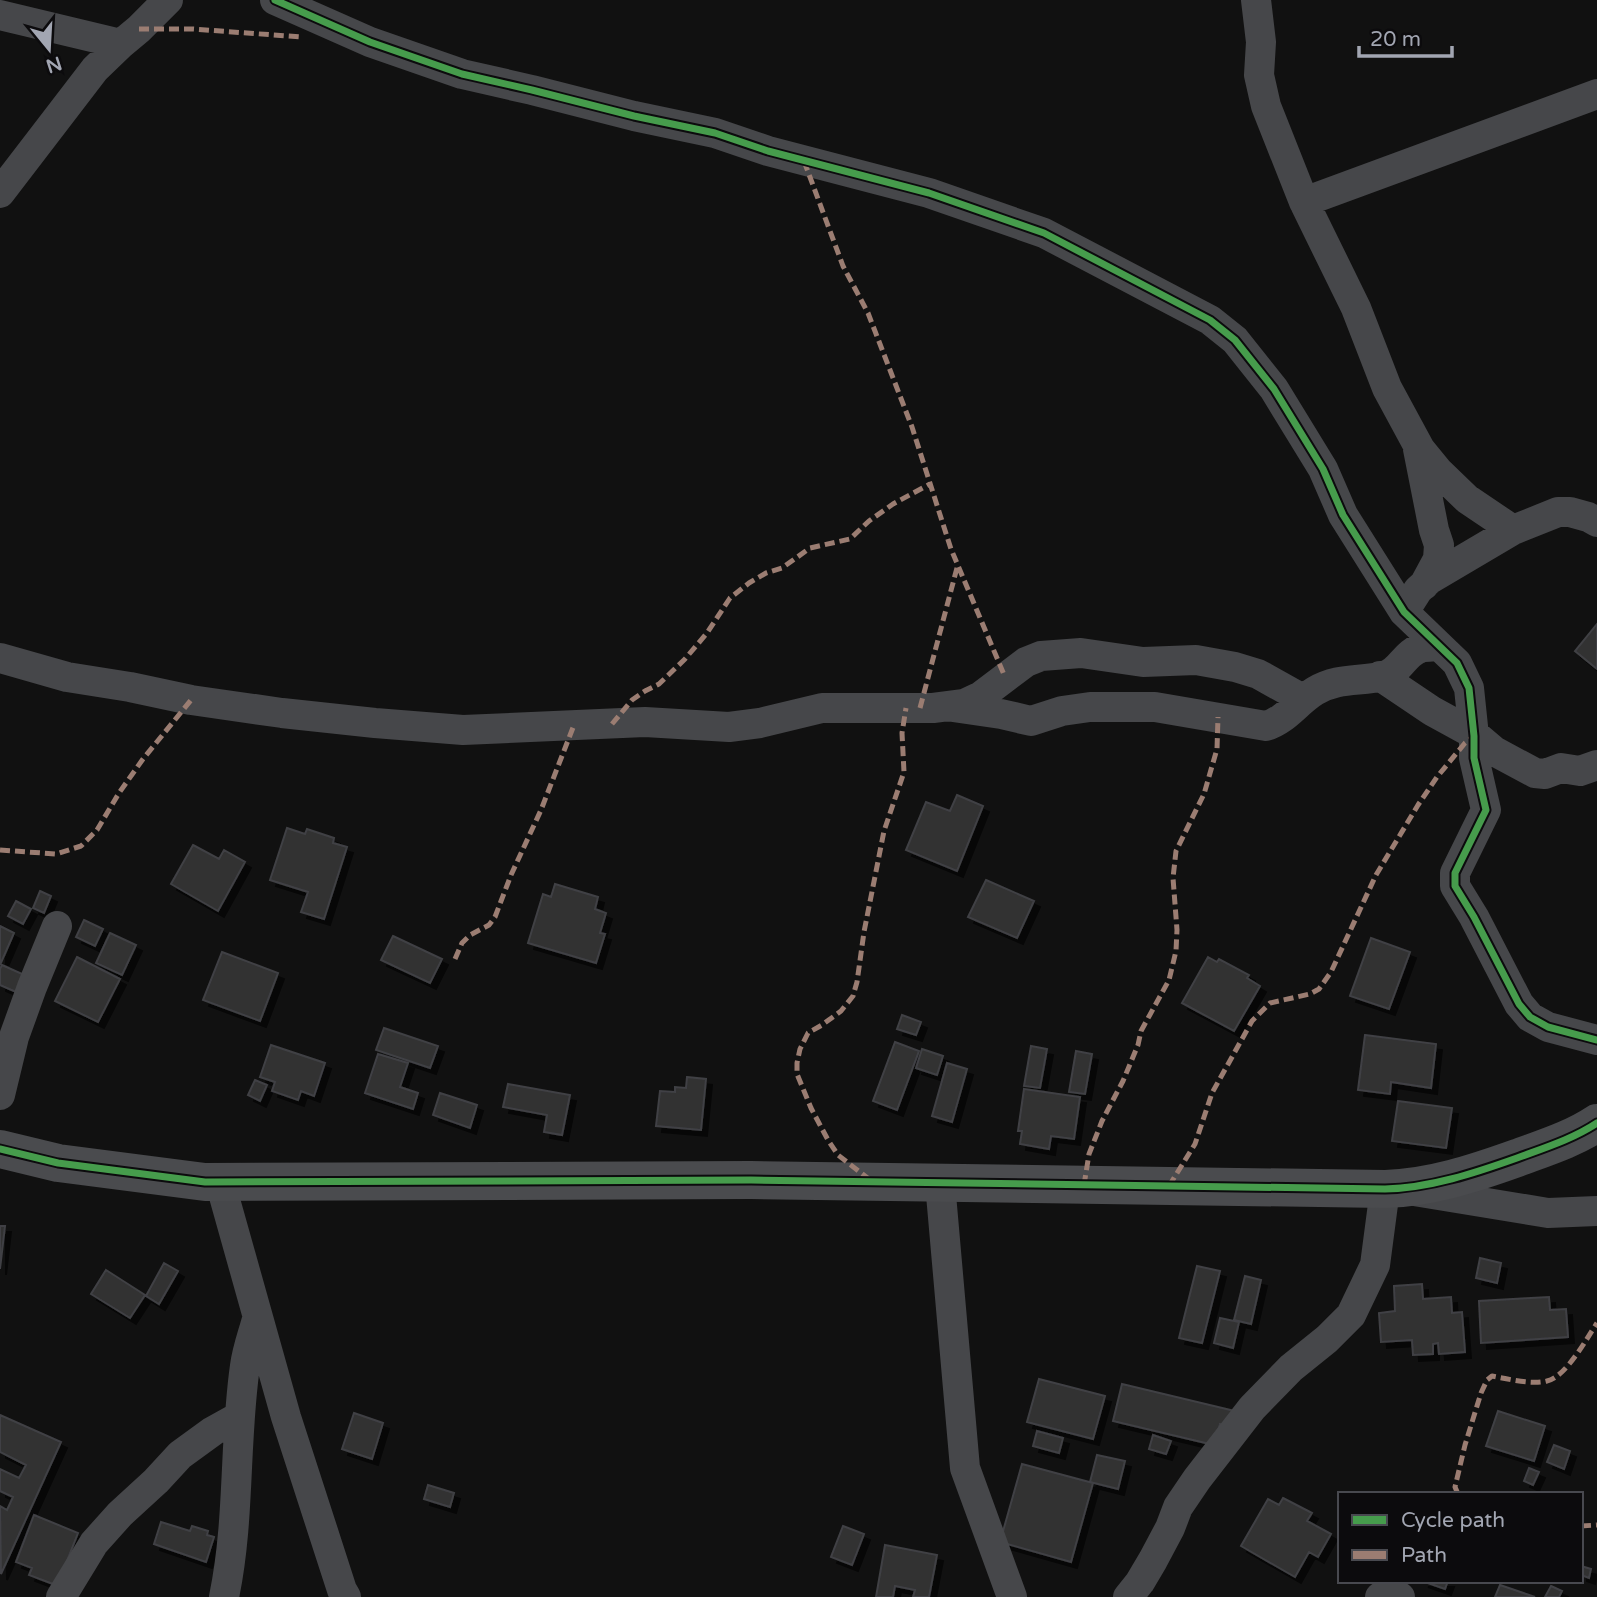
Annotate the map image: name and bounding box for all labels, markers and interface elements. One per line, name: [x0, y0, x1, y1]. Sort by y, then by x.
north arrow: [14, 14, 84, 84]
scale bar: [1359, 14, 1452, 58]
text: 20 m: [1370, 27, 1421, 52]
text: N: [43, 51, 65, 77]
legend: [1338, 1492, 1583, 1583]
text: Cycle path: [1401, 1508, 1505, 1533]
text: Path: [1401, 1543, 1447, 1568]

